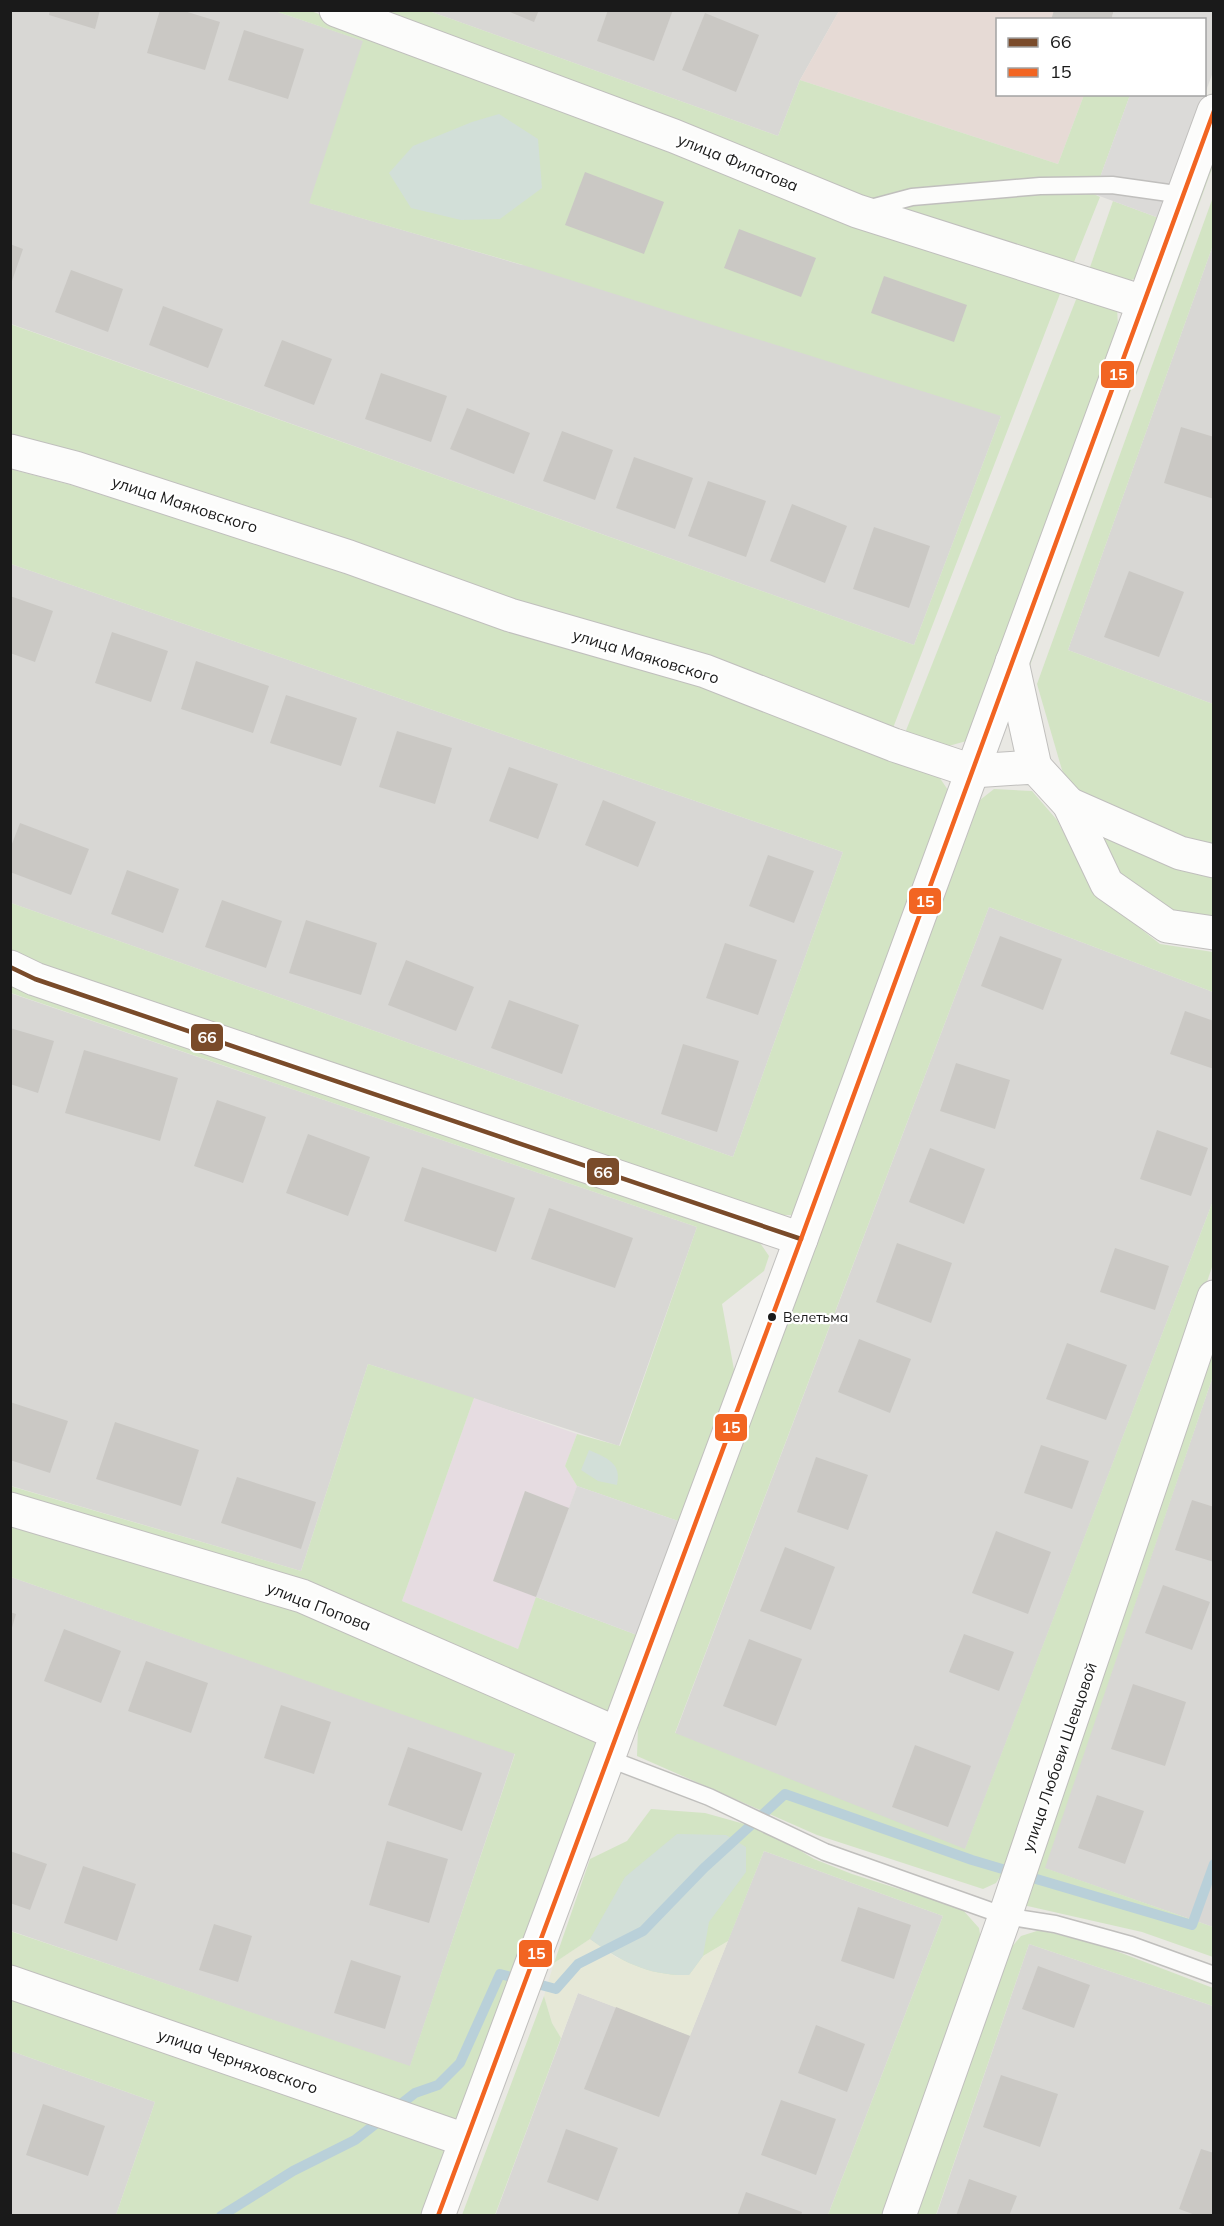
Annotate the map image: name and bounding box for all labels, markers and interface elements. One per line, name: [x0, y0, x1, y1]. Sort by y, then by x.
legend: [996, 18, 1206, 96]
text: 66: [1050, 30, 1072, 53]
text: 15: [1050, 60, 1072, 83]
street label: улица Филатова: [675, 129, 801, 195]
line badge: 15: [1100, 360, 1135, 389]
text: 15: [1108, 364, 1128, 384]
street label: улица Маяковского: [109, 471, 261, 537]
street label: улица Маяковского: [570, 624, 722, 688]
line badge: 15: [908, 887, 942, 915]
text: 15: [915, 891, 935, 911]
line badge: 66: [190, 1023, 224, 1052]
text: 66: [197, 1027, 217, 1047]
line badge: 66: [586, 1157, 620, 1186]
text: 66: [593, 1162, 613, 1182]
place label: Велетьма: [783, 1308, 848, 1326]
marker: Велетьма: [766, 1311, 778, 1323]
line badge: 15: [714, 1413, 748, 1442]
text: 15: [721, 1417, 741, 1437]
street label: улица Попова: [264, 1577, 374, 1635]
street label: улица Любови Шевцовой: [1017, 1660, 1101, 1854]
line badge: 15: [518, 1939, 553, 1968]
text: 15: [526, 1943, 546, 1963]
street label: улица Черняховского: [155, 2024, 321, 2098]

